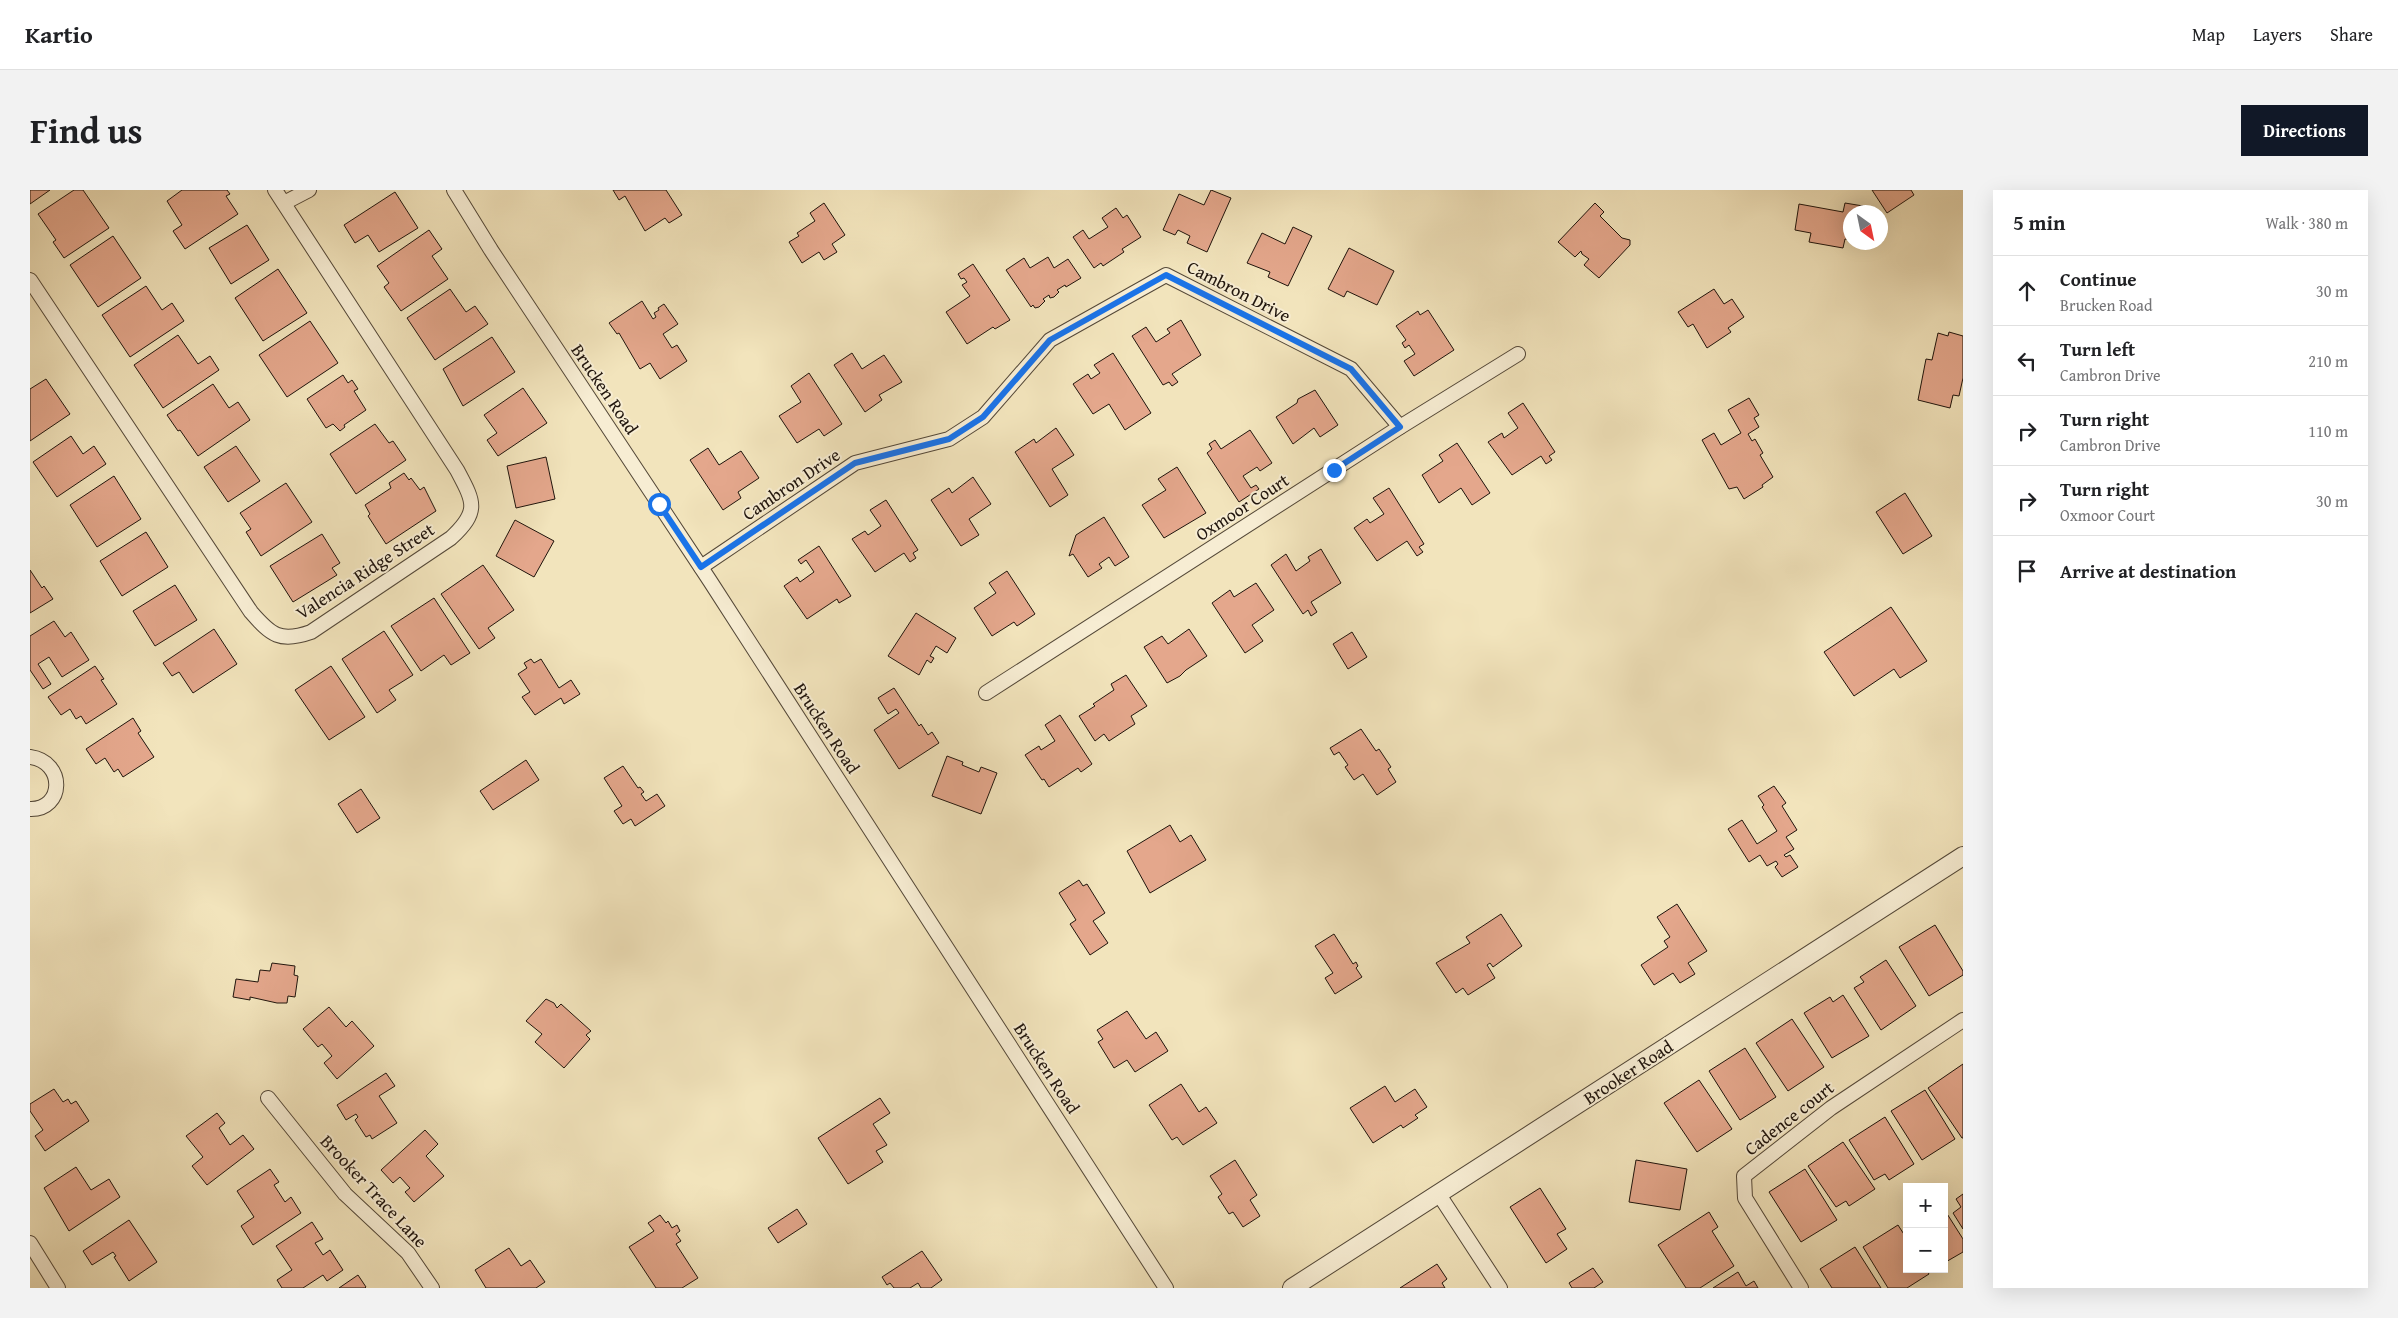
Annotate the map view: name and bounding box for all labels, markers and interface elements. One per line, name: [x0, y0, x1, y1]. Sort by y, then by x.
text: Kartio: [25, 17, 93, 52]
text: Map: [2192, 21, 2225, 48]
text: Layers: [2253, 21, 2302, 48]
text: Share: [2330, 21, 2373, 48]
text: Find us: [30, 105, 143, 156]
button: Directions: [2241, 105, 2368, 156]
north arrow: [1843, 205, 1888, 250]
text: 5 min: [2013, 207, 2065, 238]
text: Walk · 380 m: [2265, 211, 2348, 235]
street label: Cambron Drive: [1182, 253, 1296, 329]
text: Continue: [2060, 265, 2137, 293]
icon: ahead: [2013, 277, 2041, 305]
text: 30 m: [2316, 279, 2348, 303]
text: Brucken Road: [2060, 293, 2152, 317]
text: Turn left: [2060, 335, 2135, 363]
street label: Brucken Road: [565, 338, 645, 440]
icon: left: [2013, 347, 2041, 375]
text: 210 m: [2308, 349, 2348, 373]
text: Cambron Drive: [2060, 363, 2161, 387]
text: Turn right: [2060, 405, 2149, 433]
icon: right: [2013, 417, 2041, 445]
text: 110 m: [2308, 419, 2348, 443]
text: Cambron Drive: [2060, 433, 2161, 457]
street label: Cambron Drive: [737, 441, 845, 527]
route end: [1323, 459, 1346, 482]
street label: Oxmoor Court: [1190, 466, 1295, 547]
text: Turn right: [2060, 475, 2149, 503]
icon: right: [2013, 487, 2041, 515]
text: 30 m: [2316, 489, 2348, 513]
route start: [648, 493, 671, 516]
text: Oxmoor Court: [2060, 503, 2155, 527]
street label: Valencia Ridge Street: [290, 516, 440, 626]
icon: arrive: [2013, 557, 2041, 585]
text: Arrive at destination: [2060, 557, 2236, 585]
street label: Brucken Road: [787, 677, 867, 779]
street label: Brucken Road: [1007, 1017, 1087, 1119]
street label: Brooker Road: [1578, 1033, 1678, 1111]
street label: Cadence court: [1738, 1074, 1840, 1162]
street label: Brooker Trace Lane: [314, 1128, 434, 1254]
map controls: [1903, 1183, 1948, 1273]
button: +: [1903, 1183, 1948, 1228]
button: −: [1903, 1228, 1948, 1273]

